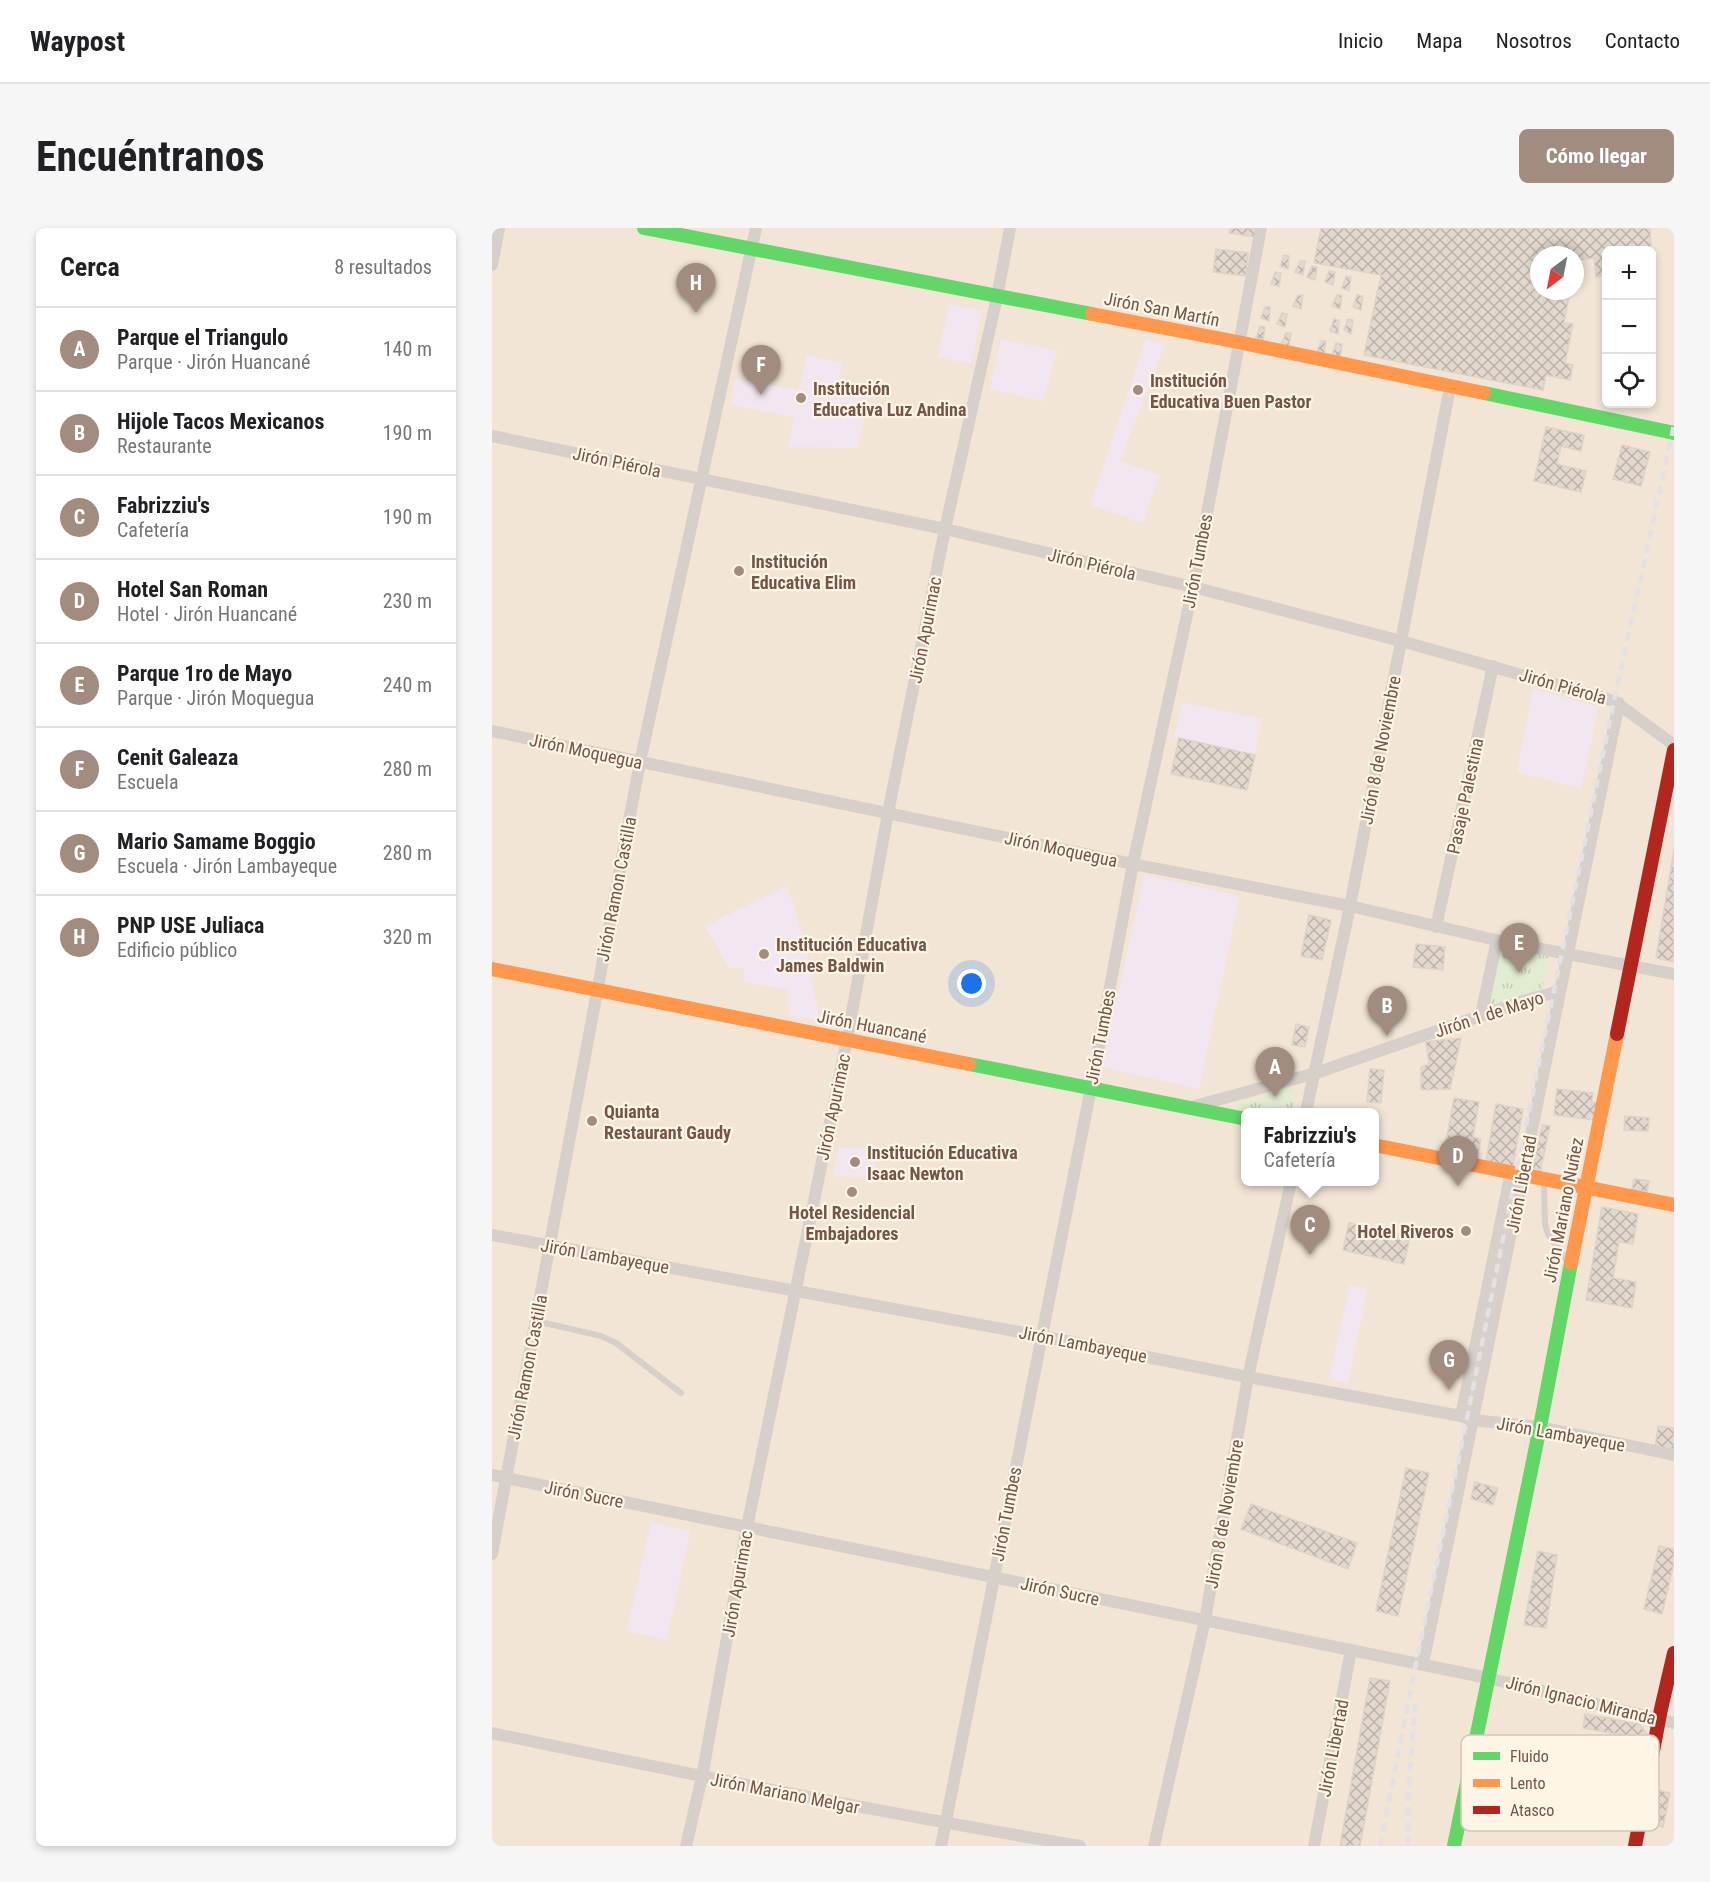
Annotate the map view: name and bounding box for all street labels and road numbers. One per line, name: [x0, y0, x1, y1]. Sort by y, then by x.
street label: Jirón San Martín: [1102, 288, 1222, 330]
street label: Jirón Piérola: [571, 442, 663, 482]
street label: Jirón Tumbes: [1178, 512, 1216, 610]
street label: Jirón Piérola: [1046, 544, 1138, 584]
street label: Jirón Apurimac: [904, 575, 946, 685]
street label: Jirón Piérola: [1517, 664, 1609, 708]
street label: Jirón 8 de Noviembre: [1355, 674, 1405, 826]
street label: Jirón Moquegua: [528, 729, 644, 773]
street label: Pasaje Palestina: [1442, 736, 1488, 856]
street label: Jirón Ramon Castilla: [592, 815, 640, 963]
street label: Jirón Moquegua: [1003, 827, 1119, 871]
street label: Jirón 1 de Mayo: [1432, 987, 1546, 1041]
street label: Jirón Tumbes: [1081, 988, 1119, 1086]
street label: Jirón Huancané: [815, 1005, 929, 1047]
street label: Jirón Apurimac: [811, 1052, 855, 1162]
street label: Jirón Libertad: [1501, 1133, 1541, 1235]
street label: Jirón Mariano Nuñez: [1539, 1136, 1587, 1284]
street label: Jirón Lambayeque: [539, 1234, 671, 1278]
street label: Jirón Ramon Castilla: [503, 1293, 551, 1441]
street label: Jirón Lambayeque: [1017, 1321, 1149, 1367]
street label: Jirón Lambayeque: [1495, 1412, 1627, 1456]
street label: Jirón 8 de Noviembre: [1201, 1438, 1247, 1590]
street label: Jirón Tumbes: [987, 1465, 1025, 1563]
street label: Jirón Sucre: [543, 1476, 625, 1512]
street label: Jirón Apurimac: [717, 1529, 757, 1639]
street label: Jirón Sucre: [1019, 1572, 1101, 1610]
street label: Jirón Ignacio Miranda: [1504, 1671, 1658, 1729]
street label: Jirón Libertad: [1313, 1697, 1353, 1799]
street label: Jirón Mariano Melgar: [709, 1768, 862, 1818]

